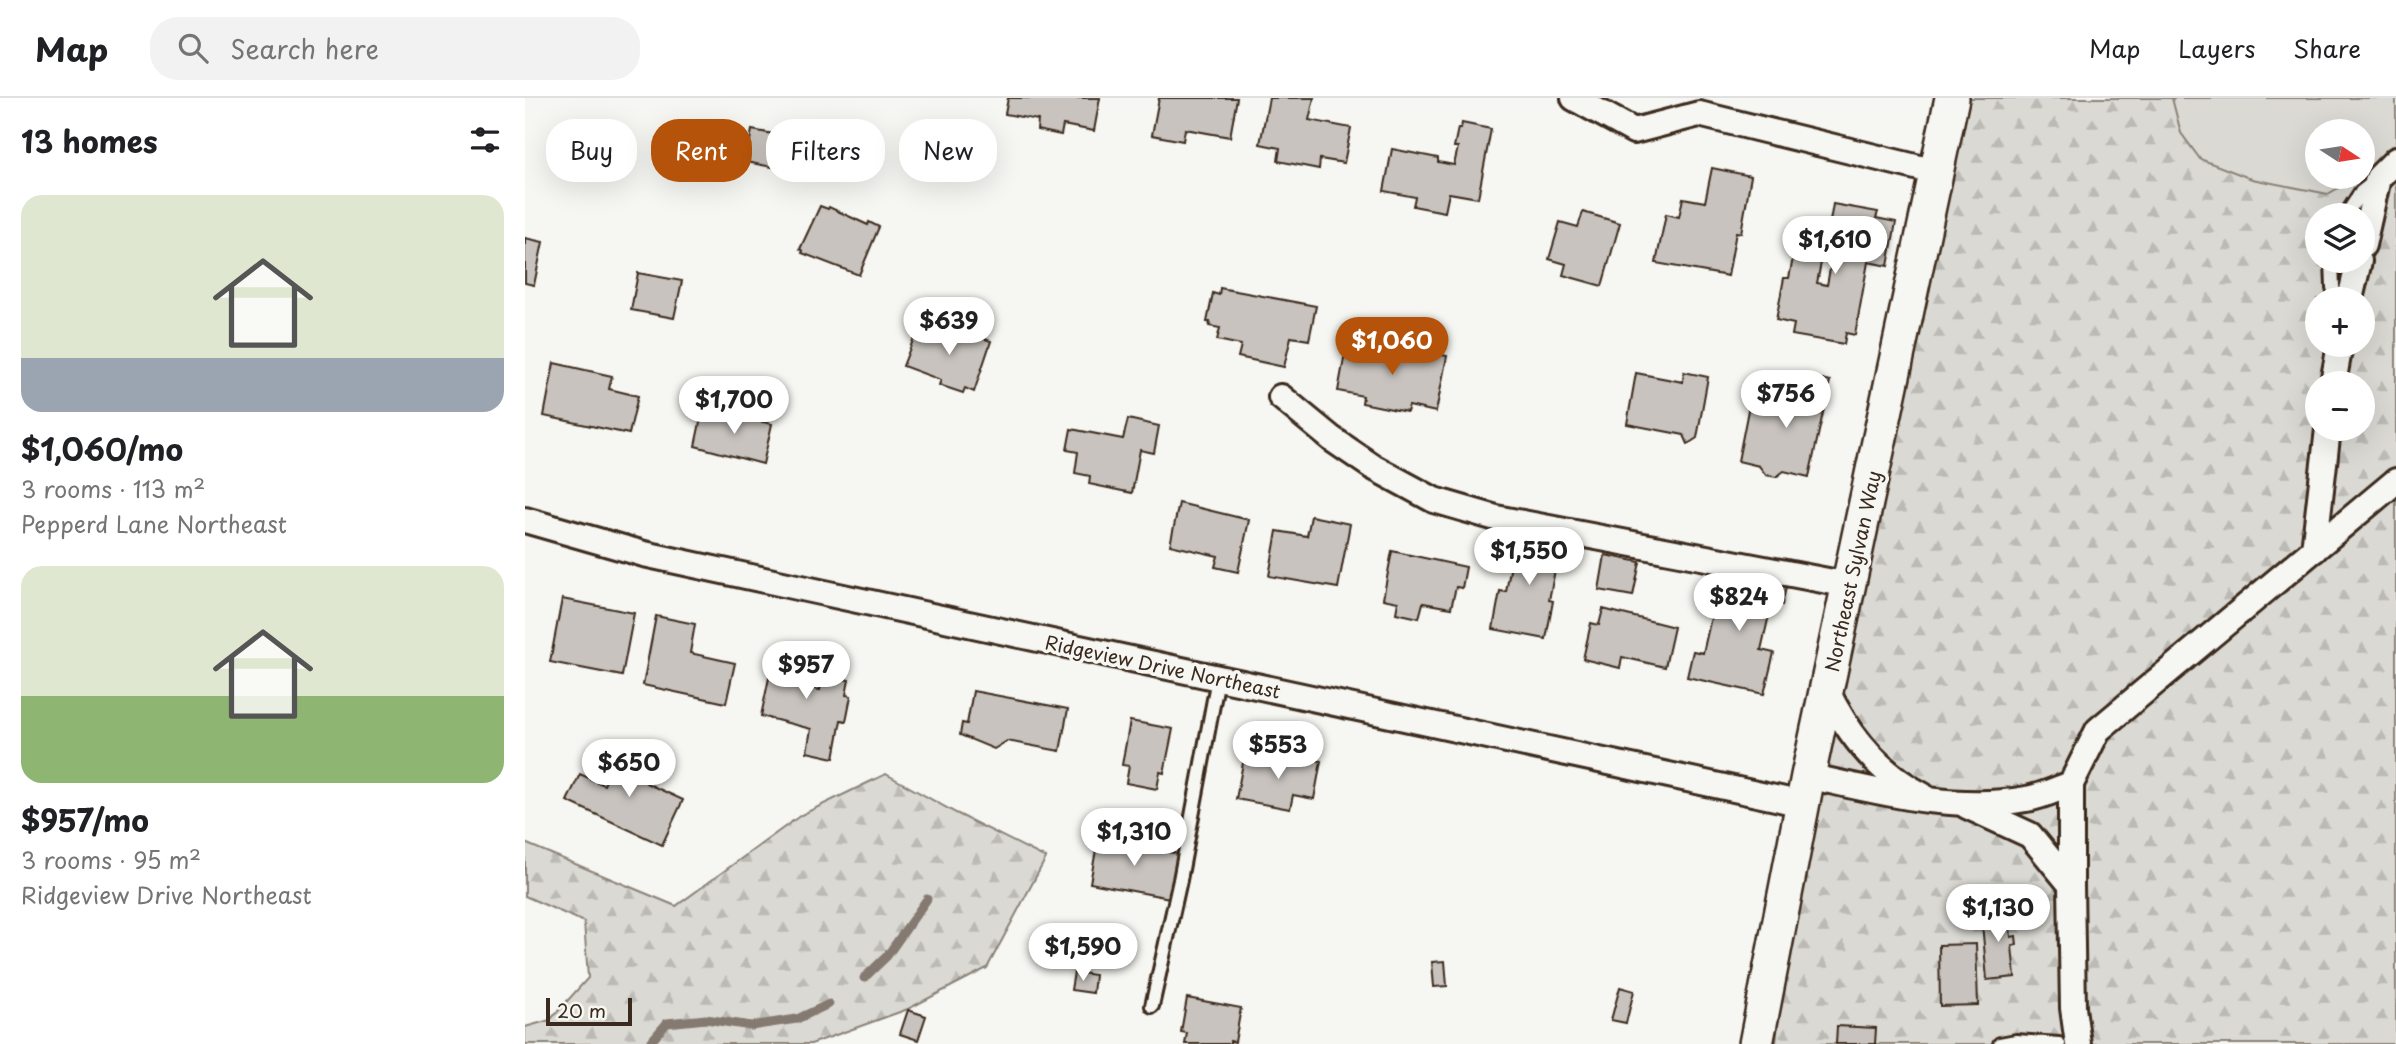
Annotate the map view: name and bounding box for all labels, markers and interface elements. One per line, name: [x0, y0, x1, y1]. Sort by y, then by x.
search box: [150, 17, 640, 80]
text: Map: [35, 23, 108, 73]
icon: search: [174, 29, 212, 67]
text: Search here: [230, 29, 379, 68]
text: Map: [2089, 30, 2140, 66]
text: Layers: [2178, 30, 2255, 66]
text: Share: [2293, 30, 2361, 66]
text: 13 homes: [21, 118, 158, 163]
chip: Buy: [546, 119, 637, 182]
chip: Rent: [651, 119, 752, 182]
chip: Filters: [766, 119, 885, 182]
chip: New: [899, 119, 997, 182]
north arrow: [2305, 119, 2375, 189]
map controls: [2305, 119, 2375, 441]
icon: filters: [466, 121, 504, 159]
button: layers: [2305, 203, 2375, 273]
pin: $1,610: [1778, 216, 1892, 276]
text: $1,610: [1798, 221, 1872, 256]
icon: home: [200, 240, 326, 366]
button: +: [2305, 287, 2375, 357]
pin: $639: [908, 298, 990, 357]
text: $639: [919, 302, 979, 337]
pin: $1,060: [1335, 317, 1449, 377]
text: $1,060: [1351, 322, 1433, 357]
pin: $756: [1745, 370, 1827, 430]
button: −: [2305, 371, 2375, 441]
text: $756: [1757, 375, 1815, 410]
pin: $1,700: [677, 376, 791, 436]
text: $1,700: [695, 381, 773, 416]
text: $1,060/mo: [21, 426, 183, 471]
street label: Northeast Sylvan Way: [1817, 468, 1887, 674]
text: 3 rooms · 113 m²: [21, 471, 205, 506]
text: Pepperd Lane Northeast: [21, 506, 287, 541]
pin: $1,550: [1472, 528, 1586, 587]
text: $1,550: [1490, 532, 1568, 567]
pin: $824: [1698, 574, 1780, 633]
text: $824: [1710, 578, 1768, 613]
icon: home: [200, 611, 326, 737]
street label: Ridgeview Drive Northeast: [1043, 627, 1284, 705]
pin: $957: [765, 642, 847, 701]
text: $957: [778, 646, 834, 681]
pin: $553: [1237, 722, 1319, 781]
text: $553: [1249, 726, 1307, 761]
pin: $650: [588, 740, 670, 799]
text: $650: [598, 744, 660, 779]
text: $957/mo: [21, 797, 149, 842]
pin: $1,310: [1077, 808, 1191, 868]
text: $1,310: [1097, 813, 1171, 848]
text: 3 rooms · 95 m²: [21, 842, 201, 877]
text: Ridgeview Drive Northeast: [21, 877, 312, 912]
pin: $1,130: [1941, 884, 2055, 944]
text: $1,130: [1962, 889, 2034, 924]
pin: $1,590: [1026, 924, 1140, 983]
text: $1,590: [1045, 928, 1121, 963]
scale bar: [546, 995, 632, 1027]
text: 20 m: [557, 996, 606, 1024]

